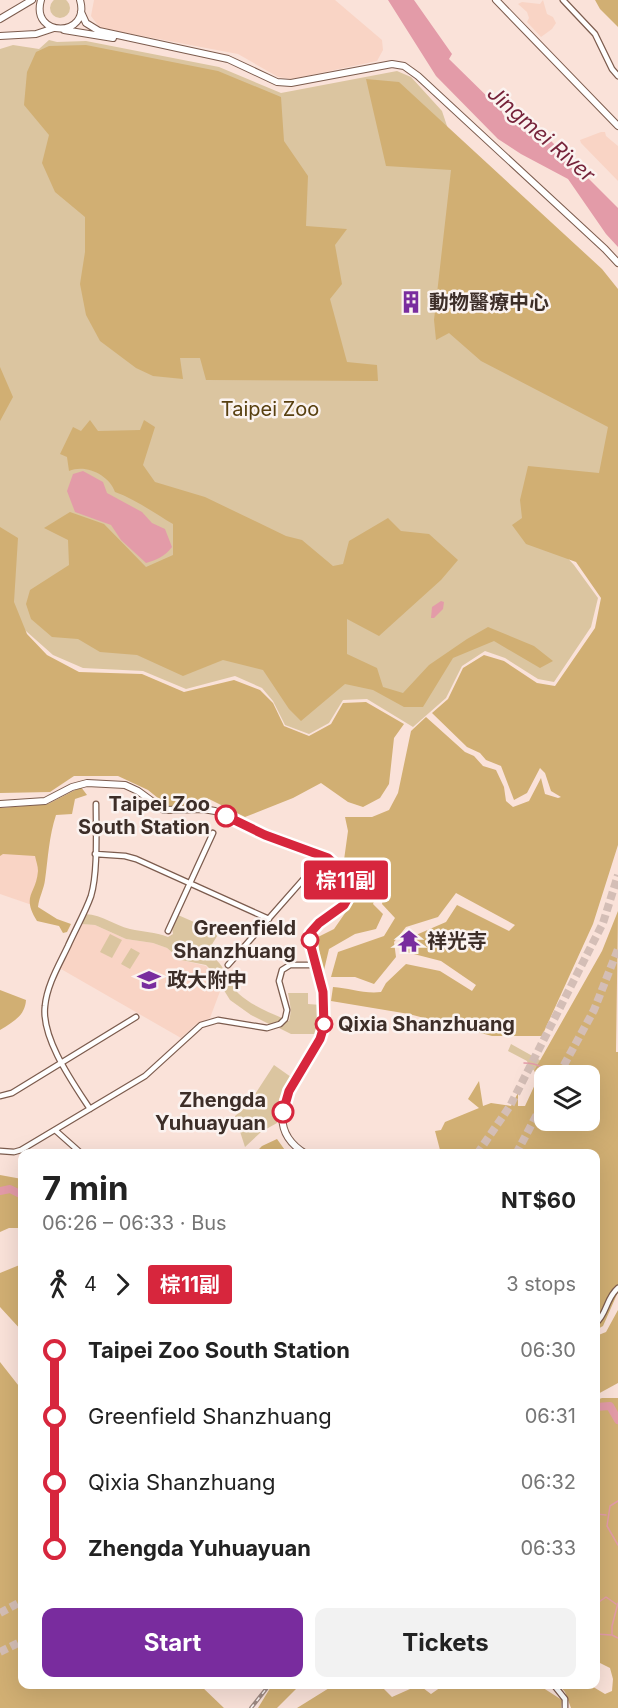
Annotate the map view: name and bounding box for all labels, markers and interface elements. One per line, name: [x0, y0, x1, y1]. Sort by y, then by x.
water label: Jingmei River: [483, 80, 601, 188]
building icon: 動物醫療中心: [398, 289, 424, 315]
place label: 動物醫療中心: [429, 290, 549, 314]
park label: Taipei Zoo: [221, 397, 319, 421]
place label: Taipei Zoo South Station: [78, 792, 210, 839]
marker: Taipei Zoo South Station: [215, 805, 237, 827]
line badge: 棕11副: [304, 860, 388, 900]
text: 棕11副: [316, 868, 376, 893]
place label: Greenfield Shanzhuang: [173, 916, 296, 963]
temple icon: 祥光寺: [396, 928, 422, 954]
place label: 祥光寺: [427, 929, 487, 953]
marker: Greenfield Shanzhuang: [301, 931, 319, 949]
school or university icon: 政大附中: [136, 967, 162, 993]
place label: 政大附中: [167, 968, 247, 992]
place label: Qixia Shanzhuang: [338, 1012, 515, 1036]
marker: Qixia Shanzhuang: [315, 1015, 333, 1033]
map controls: [534, 1065, 600, 1131]
button: layers: [534, 1065, 600, 1131]
place label: Zhengda Yuhuayuan: [155, 1088, 266, 1135]
marker: Zhengda Yuhuayuan: [272, 1101, 294, 1123]
text: 7 min: [42, 1168, 129, 1208]
text: NT$60: [501, 1187, 576, 1213]
text: 06:26 – 06:33 · Bus: [42, 1211, 227, 1235]
icon: walk: [42, 1268, 75, 1301]
icon: forward: [106, 1268, 139, 1301]
text: 4: [84, 1272, 97, 1296]
text: 棕11副: [160, 1272, 220, 1297]
text: 3 stops: [506, 1272, 576, 1296]
text: Taipei Zoo South Station: [88, 1337, 350, 1363]
text: 06:30: [520, 1338, 576, 1362]
text: Greenfield Shanzhuang: [88, 1403, 332, 1429]
text: 06:31: [525, 1404, 576, 1428]
text: Qixia Shanzhuang: [88, 1469, 276, 1495]
text: 06:32: [521, 1470, 576, 1494]
text: Zhengda Yuhuayuan: [88, 1535, 311, 1561]
text: 06:33: [521, 1536, 576, 1560]
button: Start: [42, 1608, 303, 1677]
button: Tickets: [315, 1608, 576, 1677]

